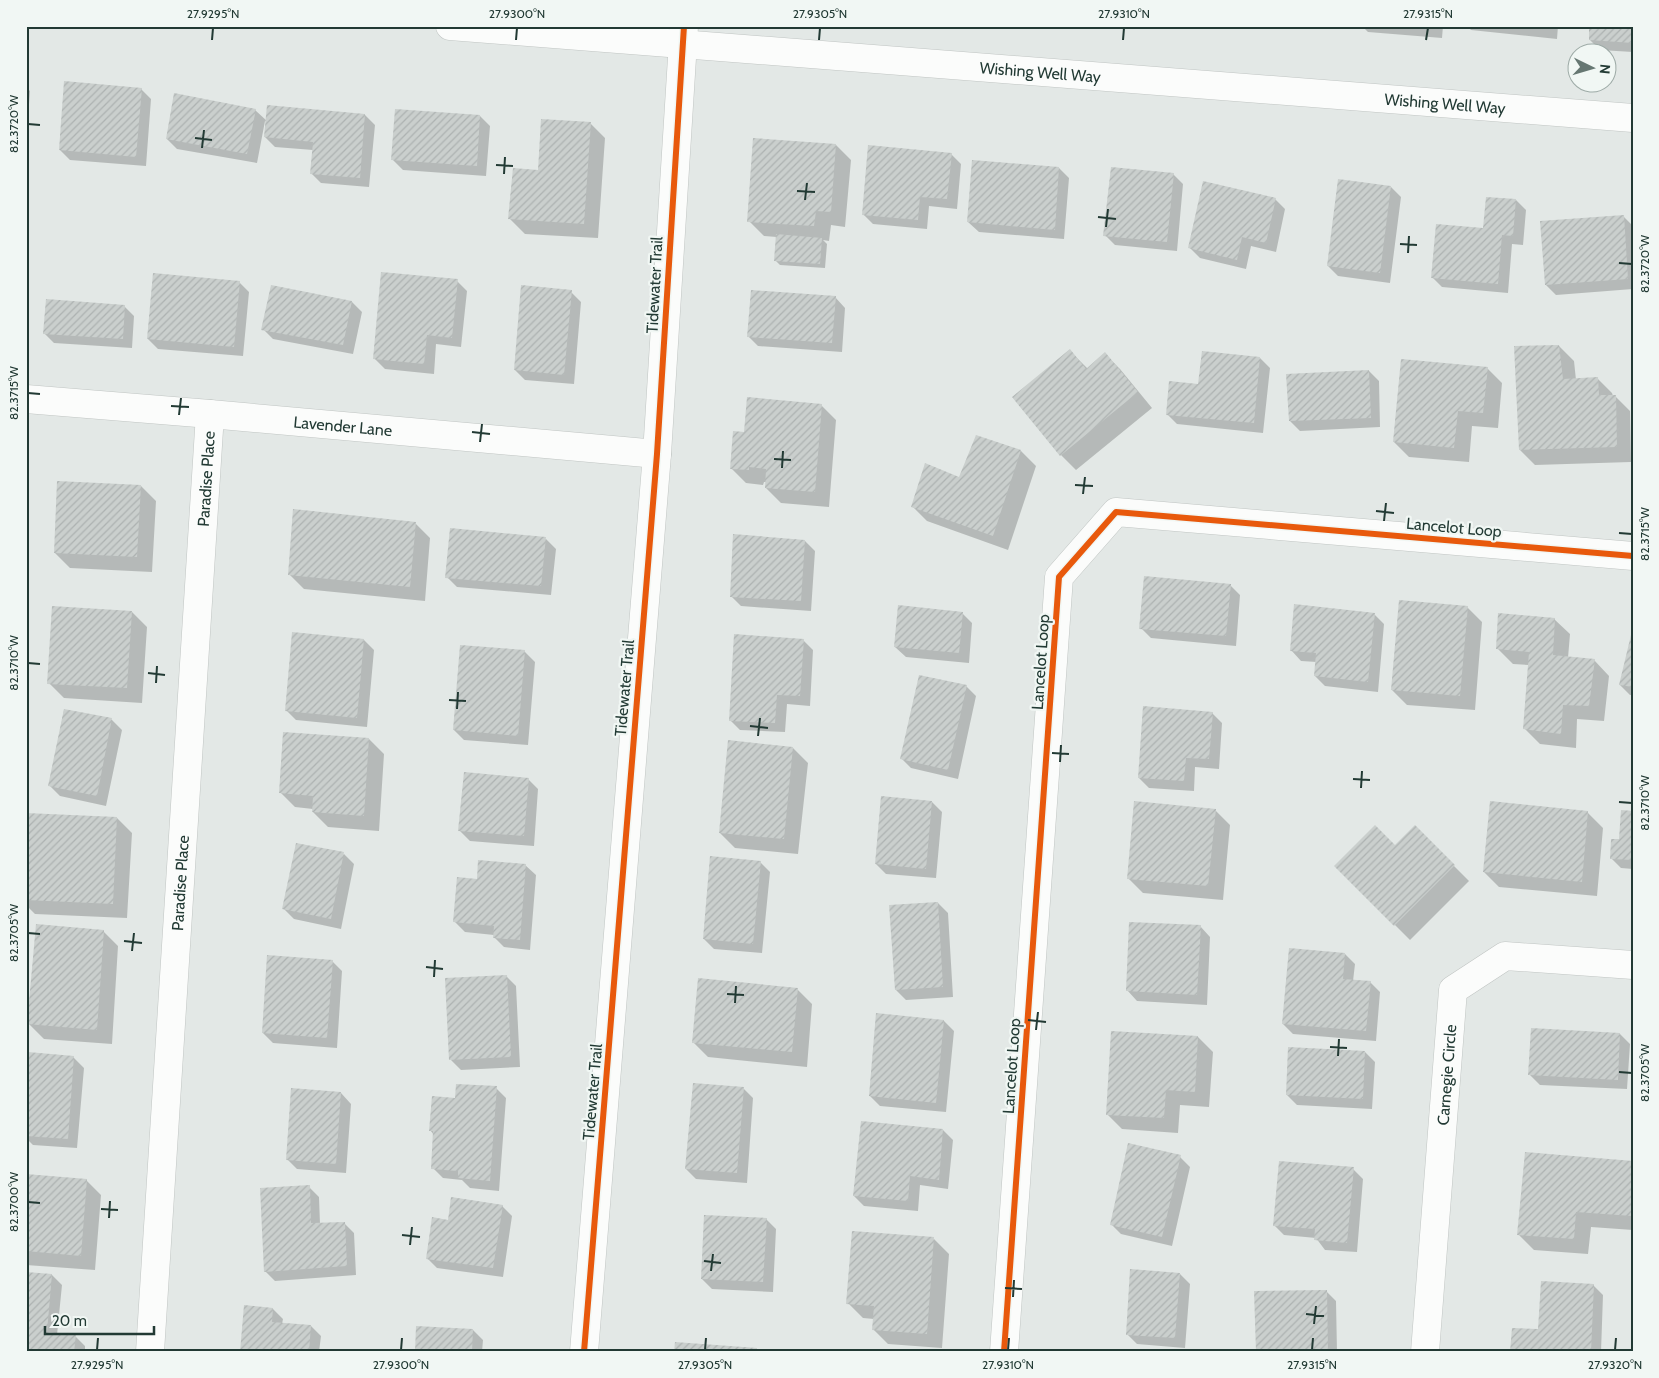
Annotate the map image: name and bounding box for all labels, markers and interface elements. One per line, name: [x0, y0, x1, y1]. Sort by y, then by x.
text: 27.9295°N: [187, 6, 239, 21]
text: 27.9300°N: [489, 6, 545, 21]
text: 27.9305°N: [793, 6, 847, 21]
text: 27.9310°N: [1098, 6, 1150, 21]
text: 27.9315°N: [1403, 6, 1453, 21]
north arrow: [1566, 42, 1616, 92]
street label: Wishing Well Way: [979, 58, 1102, 87]
text: N: [1596, 63, 1614, 75]
street label: Wishing Well Way: [1384, 90, 1506, 118]
text: 82.3720°W: [6, 94, 21, 153]
text: 82.3720°W: [1637, 234, 1652, 293]
street label: Tidewater Trail: [642, 236, 667, 334]
text: 82.3715°W: [6, 365, 21, 420]
street label: Lavender Lane: [293, 413, 393, 440]
street label: Paradise Place: [194, 430, 219, 527]
text: 82.3715°W: [1637, 506, 1652, 561]
street label: Lancelot Loop: [1405, 514, 1503, 541]
street label: Lancelot Loop: [1028, 614, 1053, 710]
text: 82.3710°W: [6, 634, 21, 691]
street label: Tidewater Trail: [611, 639, 638, 737]
text: 82.3710°W: [1637, 774, 1652, 831]
street label: Paradise Place: [168, 835, 193, 931]
text: 82.3705°W: [6, 903, 21, 962]
street label: Lancelot Loop: [999, 1018, 1024, 1114]
street label: Carnegie Circle: [1434, 1024, 1460, 1126]
street label: Tidewater Trail: [579, 1043, 606, 1141]
text: 82.3705°W: [1637, 1043, 1652, 1102]
text: 82.3700°W: [6, 1171, 21, 1232]
scale bar: [45, 1303, 154, 1335]
text: 20 m: [52, 1312, 87, 1330]
text: 27.9295°N: [71, 1357, 123, 1372]
text: 27.9300°N: [373, 1357, 429, 1372]
text: 27.9305°N: [678, 1357, 732, 1372]
text: 27.9310°N: [982, 1357, 1034, 1372]
text: 27.9315°N: [1287, 1357, 1337, 1372]
text: 27.9320°N: [1588, 1357, 1642, 1372]

